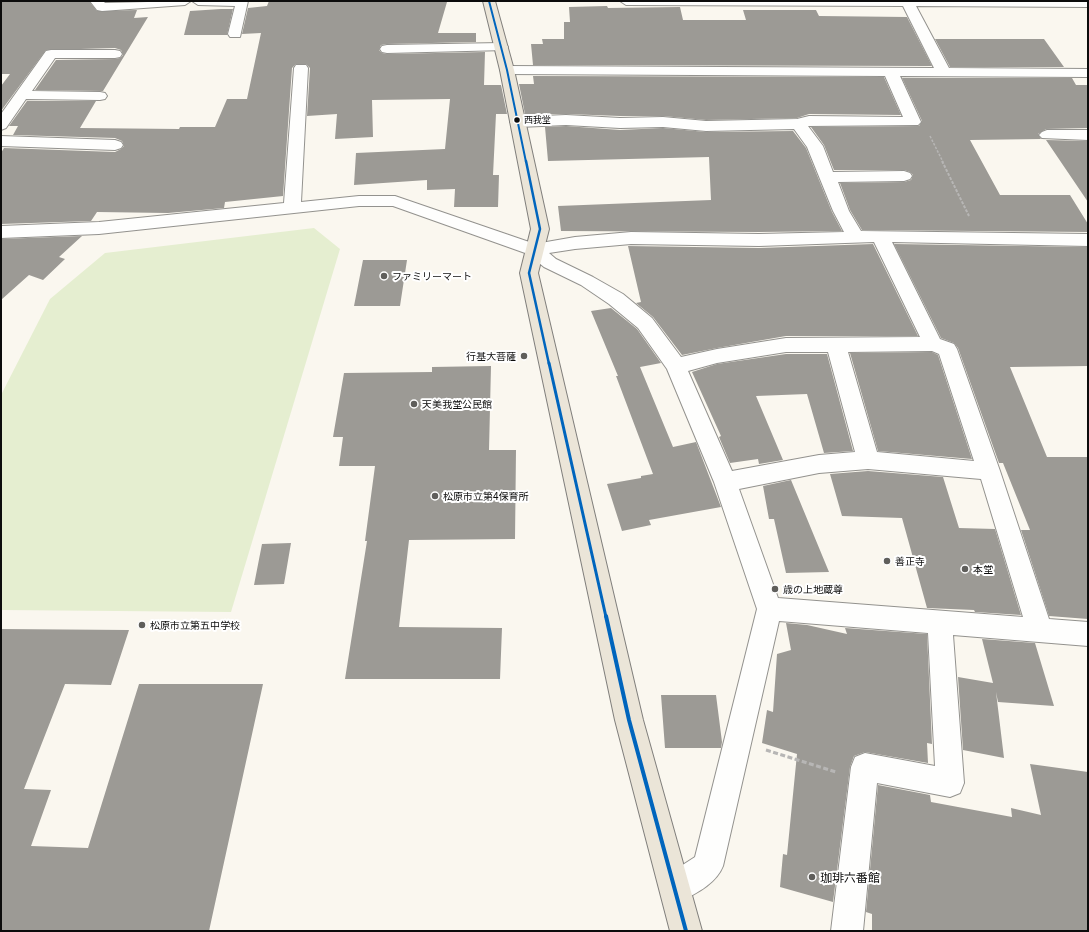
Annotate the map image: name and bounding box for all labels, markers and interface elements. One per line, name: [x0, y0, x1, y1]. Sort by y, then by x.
marker: 西我堂: [512, 115, 522, 125]
place label: 西我堂: [524, 115, 551, 125]
place label: ファミリーマート: [392, 270, 472, 282]
marker: ファミリーマート: [379, 271, 389, 281]
place label: 行基大菩薩: [466, 350, 516, 362]
marker: 行基大菩薩: [519, 351, 529, 361]
place label: 天美我堂公民館: [422, 398, 492, 410]
marker: 天美我堂公民館: [409, 399, 419, 409]
place label: 松原市立第4保育所: [443, 490, 529, 502]
marker: 松原市立第4保育所: [430, 491, 440, 501]
place label: 善正寺: [895, 555, 925, 567]
marker: 善正寺: [882, 556, 892, 566]
place label: 本堂: [973, 563, 993, 575]
marker: 本堂: [960, 564, 970, 574]
place label: 歳の上地蔵尊: [783, 583, 843, 595]
marker: 歳の上地蔵尊: [770, 584, 780, 594]
place label: 松原市立第五中学校: [150, 619, 240, 631]
marker: 松原市立第五中学校: [137, 620, 147, 630]
place label: 珈琲六番館: [820, 870, 880, 884]
marker: 珈琲六番館: [807, 872, 817, 882]

